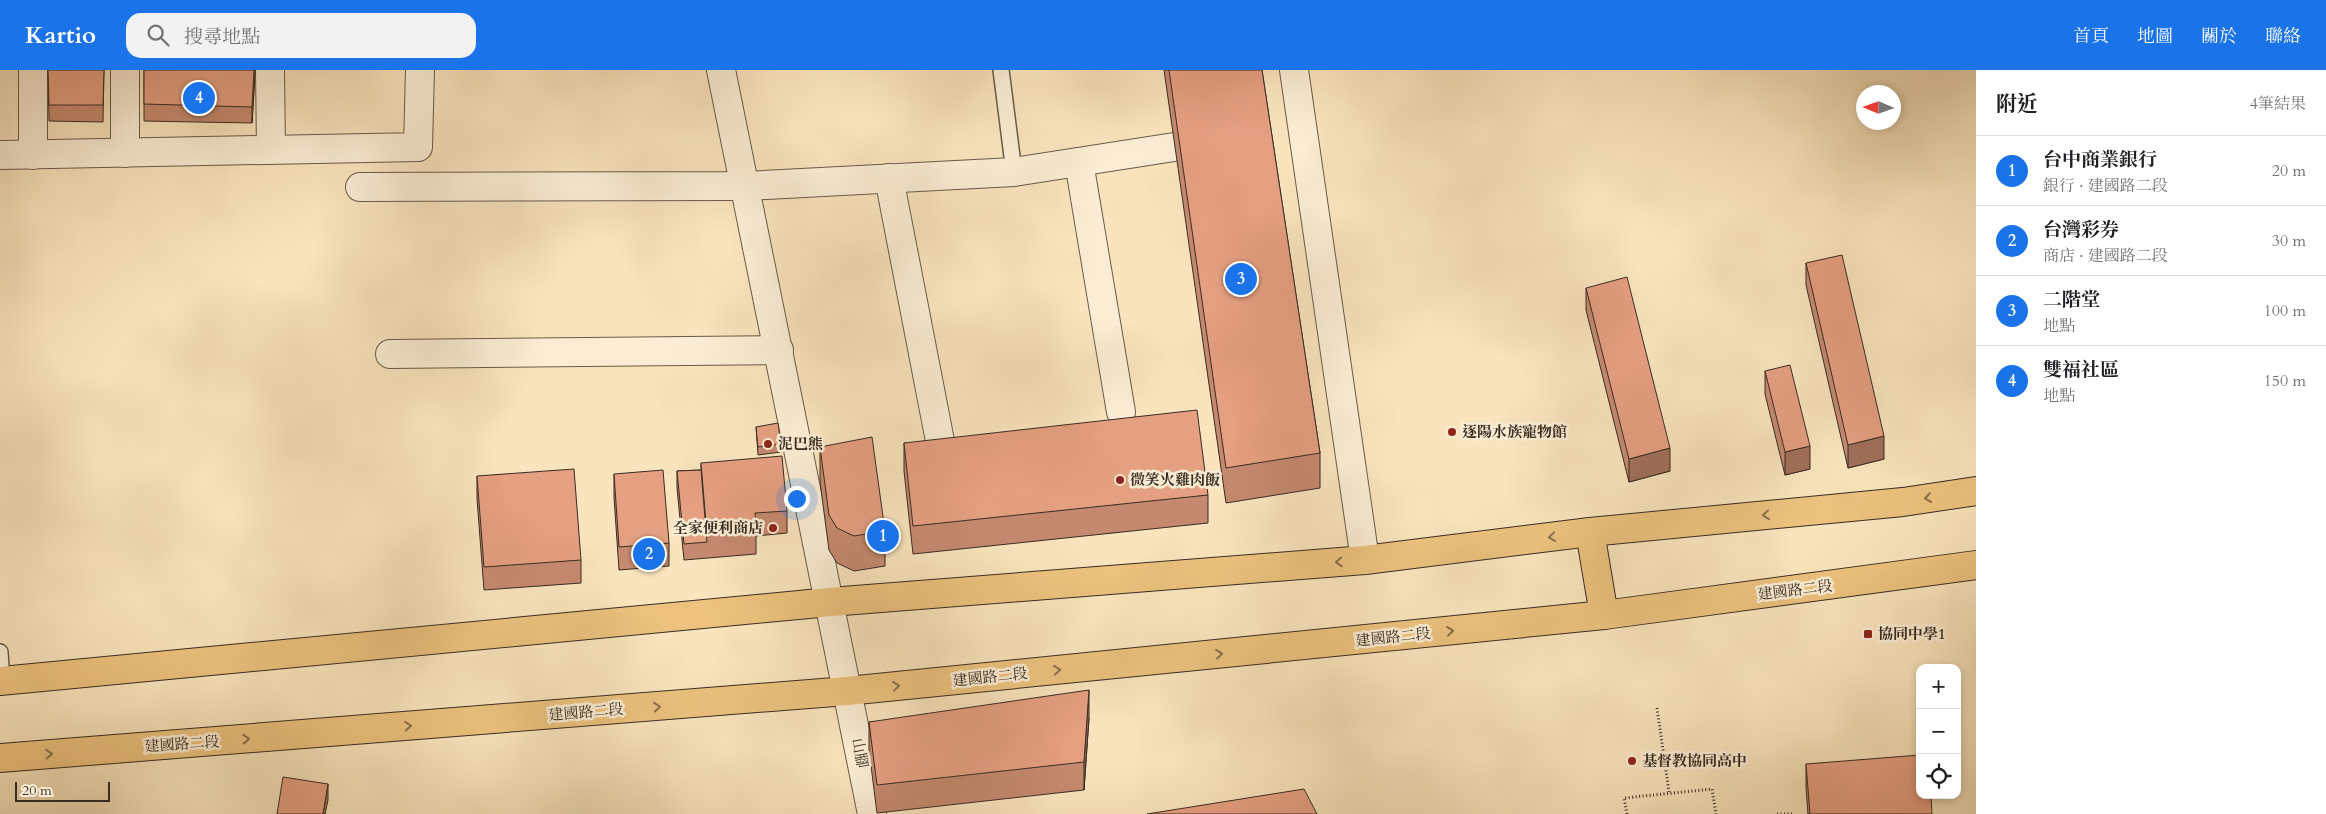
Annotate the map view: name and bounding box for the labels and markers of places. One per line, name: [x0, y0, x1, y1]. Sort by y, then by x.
pin: 4: [183, 79, 215, 117]
pin: 3: [1225, 260, 1257, 298]
place label: 逐陽水族寵物館: [1462, 422, 1567, 442]
marker: 逐陽水族寵物館: [1446, 426, 1458, 438]
place label: 泥巴熊: [778, 434, 823, 454]
marker: 泥巴熊: [762, 438, 774, 450]
place label: 微笑火雞肉飯: [1130, 470, 1220, 490]
marker: 微笑火雞肉飯: [1114, 474, 1126, 486]
pin: 1: [867, 517, 899, 555]
place label: 全家便利商店: [673, 518, 763, 538]
marker: 全家便利商店: [767, 522, 779, 534]
pin: 2: [633, 535, 665, 573]
place label: 協同中學1: [1878, 624, 1946, 644]
marker: 協同中學1: [1862, 628, 1874, 640]
place label: 基督教協同高中: [1642, 751, 1747, 771]
marker: 基督教協同高中: [1626, 755, 1638, 767]

